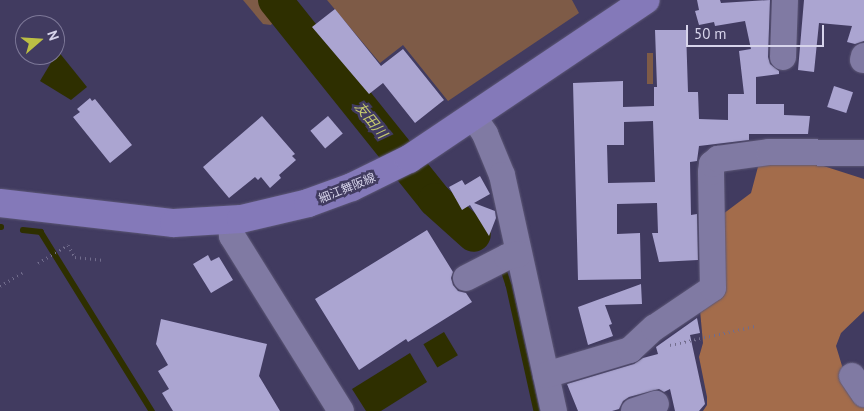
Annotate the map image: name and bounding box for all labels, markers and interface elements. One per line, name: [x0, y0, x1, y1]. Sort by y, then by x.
north arrow: [15, 15, 65, 65]
scale bar: [689, 15, 826, 47]
text: 50 m: [694, 24, 727, 43]
text: N: [43, 28, 63, 43]
water label: 友田川: [351, 98, 391, 142]
street label: 細江舞阪線: [316, 170, 378, 206]

